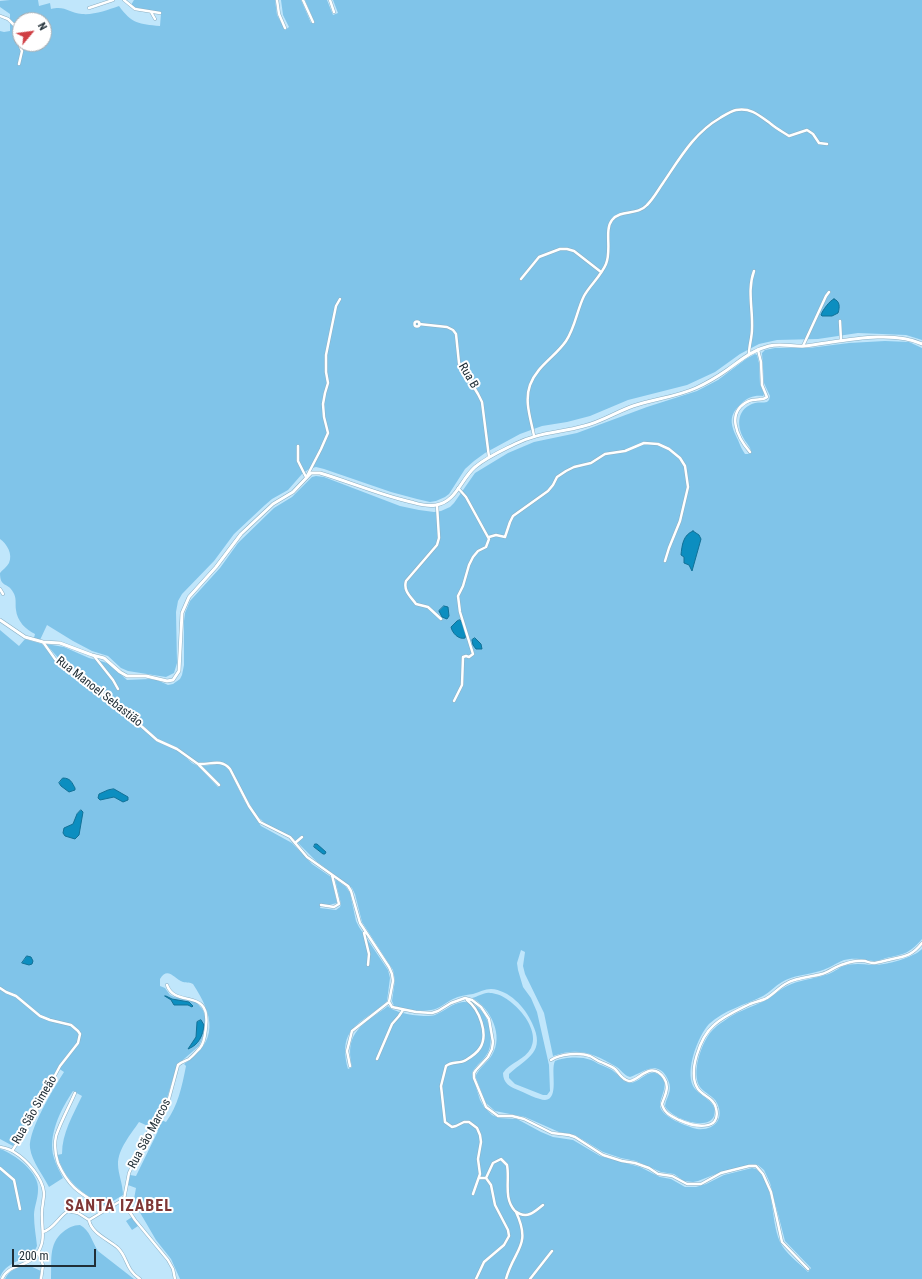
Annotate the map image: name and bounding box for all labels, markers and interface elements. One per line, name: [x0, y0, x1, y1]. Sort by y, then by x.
north arrow: [12, 12, 52, 52]
text: N: [35, 20, 49, 33]
street label: Rua B: [455, 361, 481, 391]
street label: Rua Manoel Sebastião: [53, 654, 145, 730]
street label: Rua São Simeão: [10, 1073, 60, 1147]
street label: Rua São Marcos: [126, 1097, 174, 1171]
district label: SANTA IZABEL: [65, 1197, 173, 1217]
scale bar: [14, 1241, 98, 1267]
text: 200 m: [19, 1249, 49, 1263]

